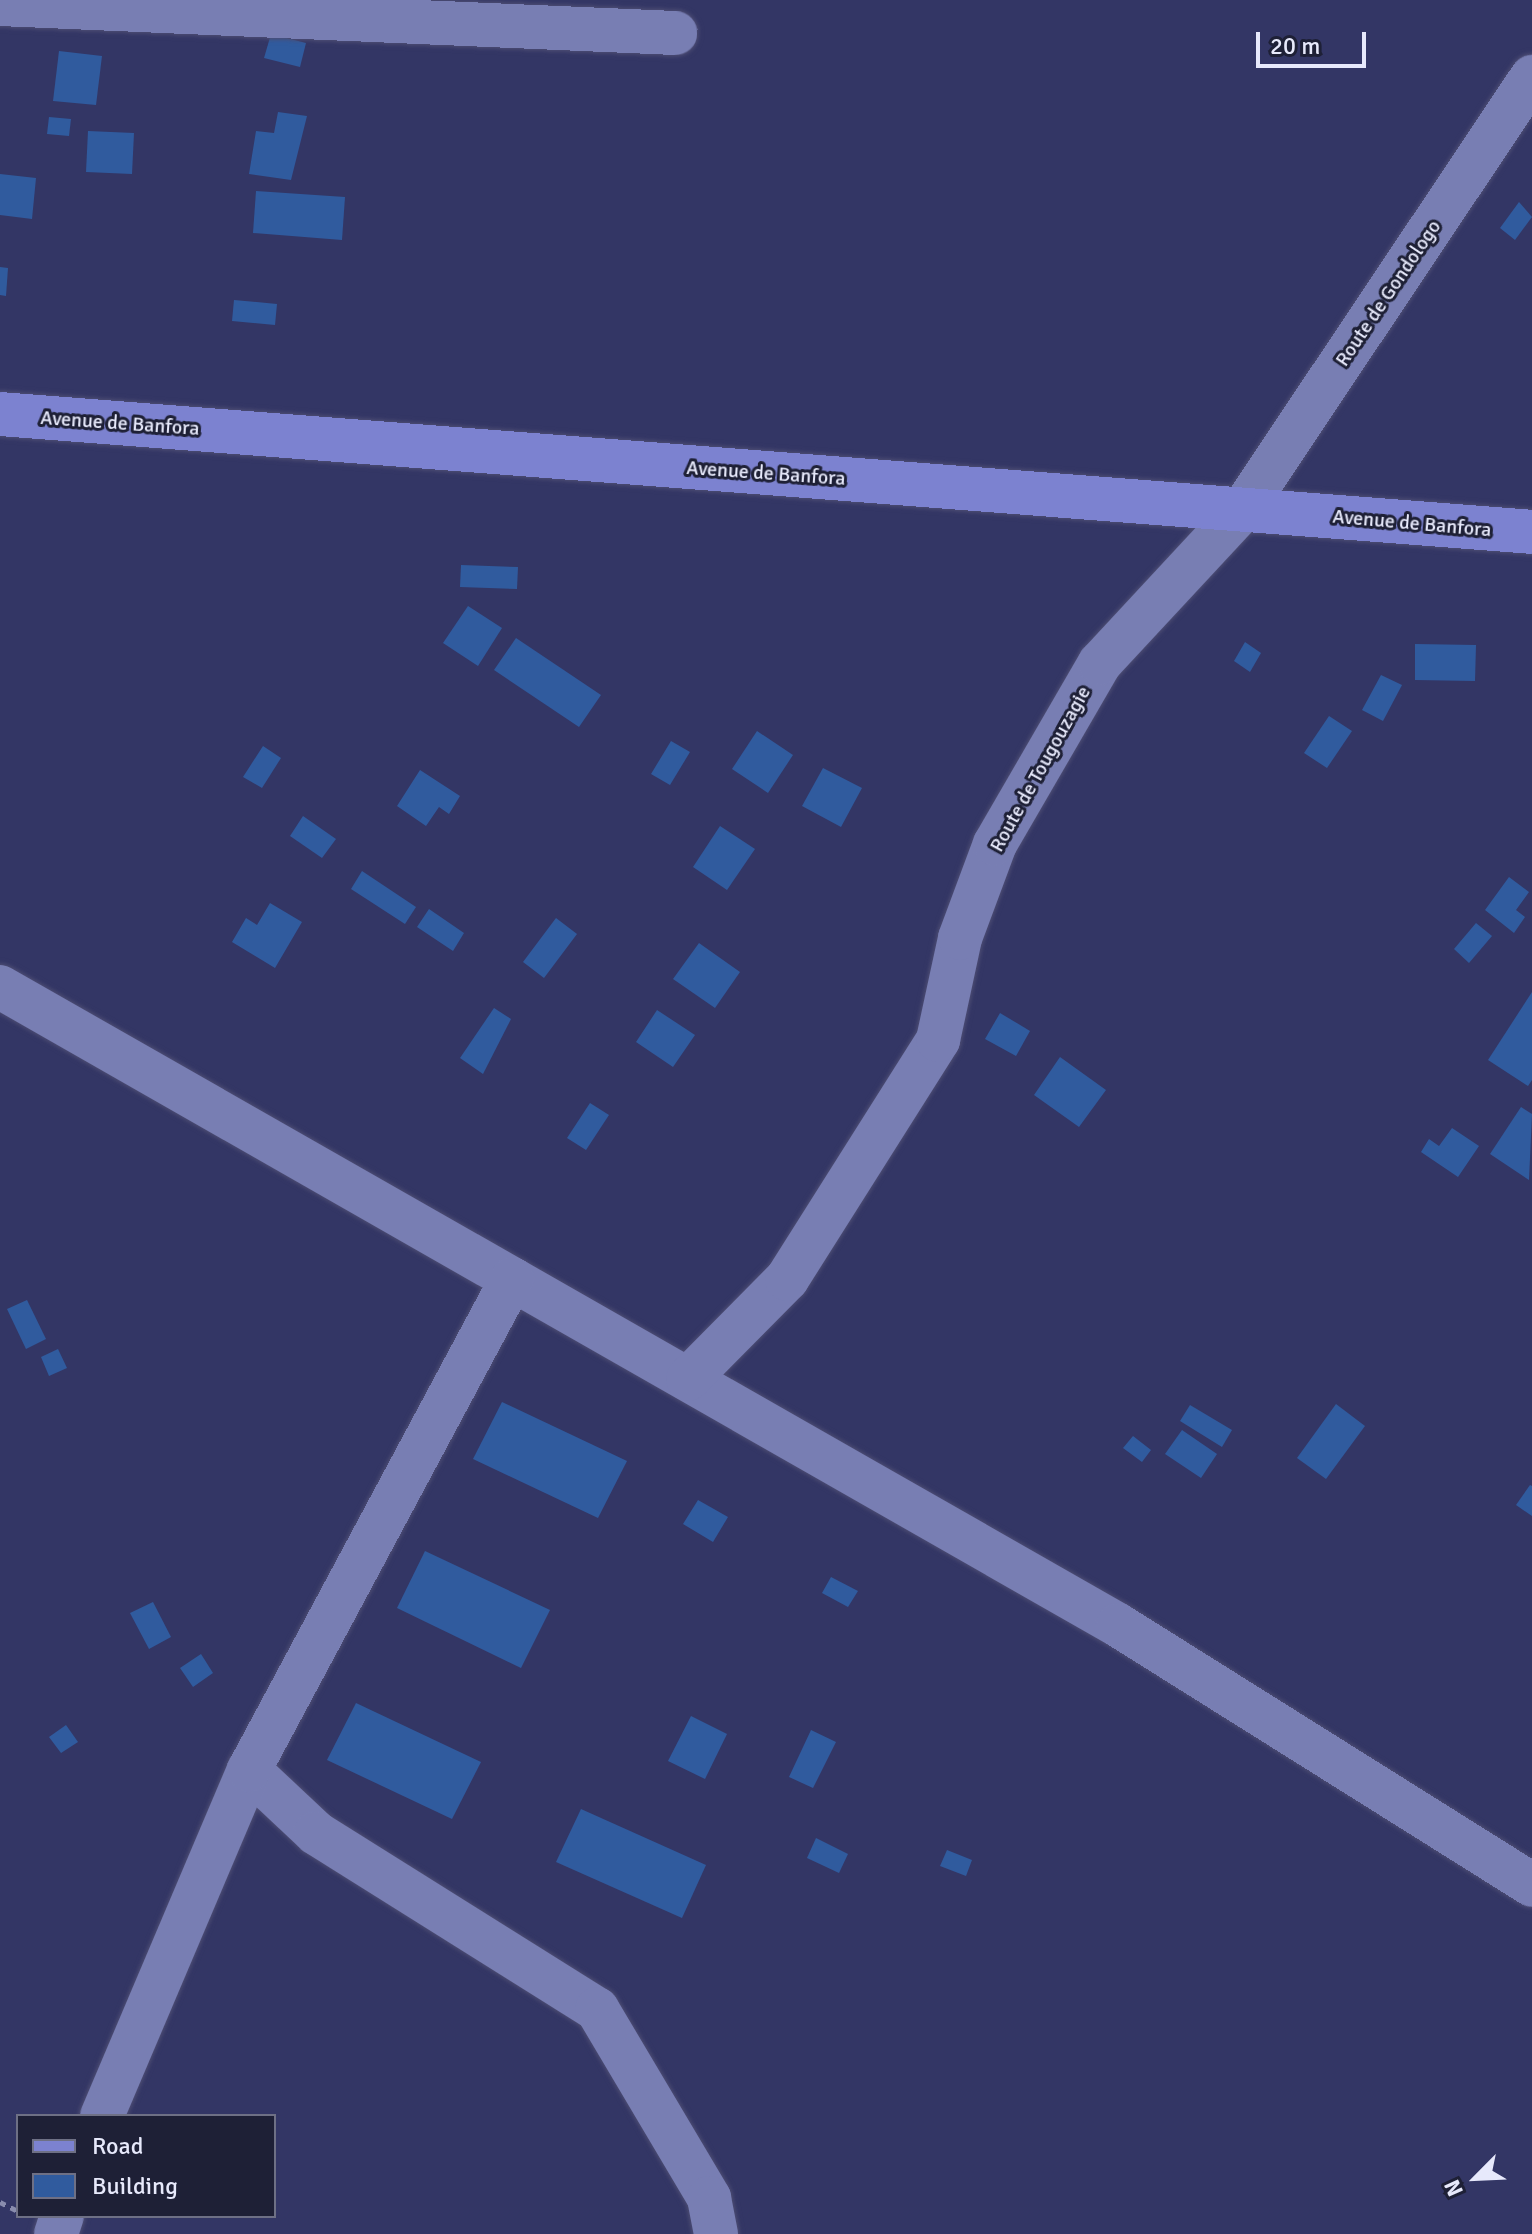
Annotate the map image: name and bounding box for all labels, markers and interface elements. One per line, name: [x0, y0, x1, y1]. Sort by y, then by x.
scale bar: [1260, 16, 1370, 66]
text: 20 m: [1270, 31, 1320, 61]
street label: Route de Gondologo: [1330, 215, 1446, 371]
street label: Avenue de Banfora: [40, 405, 200, 441]
street label: Avenue de Banfora: [686, 455, 846, 491]
street label: Avenue de Banfora: [1332, 504, 1492, 542]
street label: Route de Tougouzagie: [985, 682, 1095, 856]
legend: [16, 2114, 276, 2218]
text: Road: [92, 2131, 143, 2161]
north arrow: [1436, 2138, 1516, 2218]
text: Building: [92, 2171, 178, 2201]
text: N: [1438, 2175, 1469, 2200]

